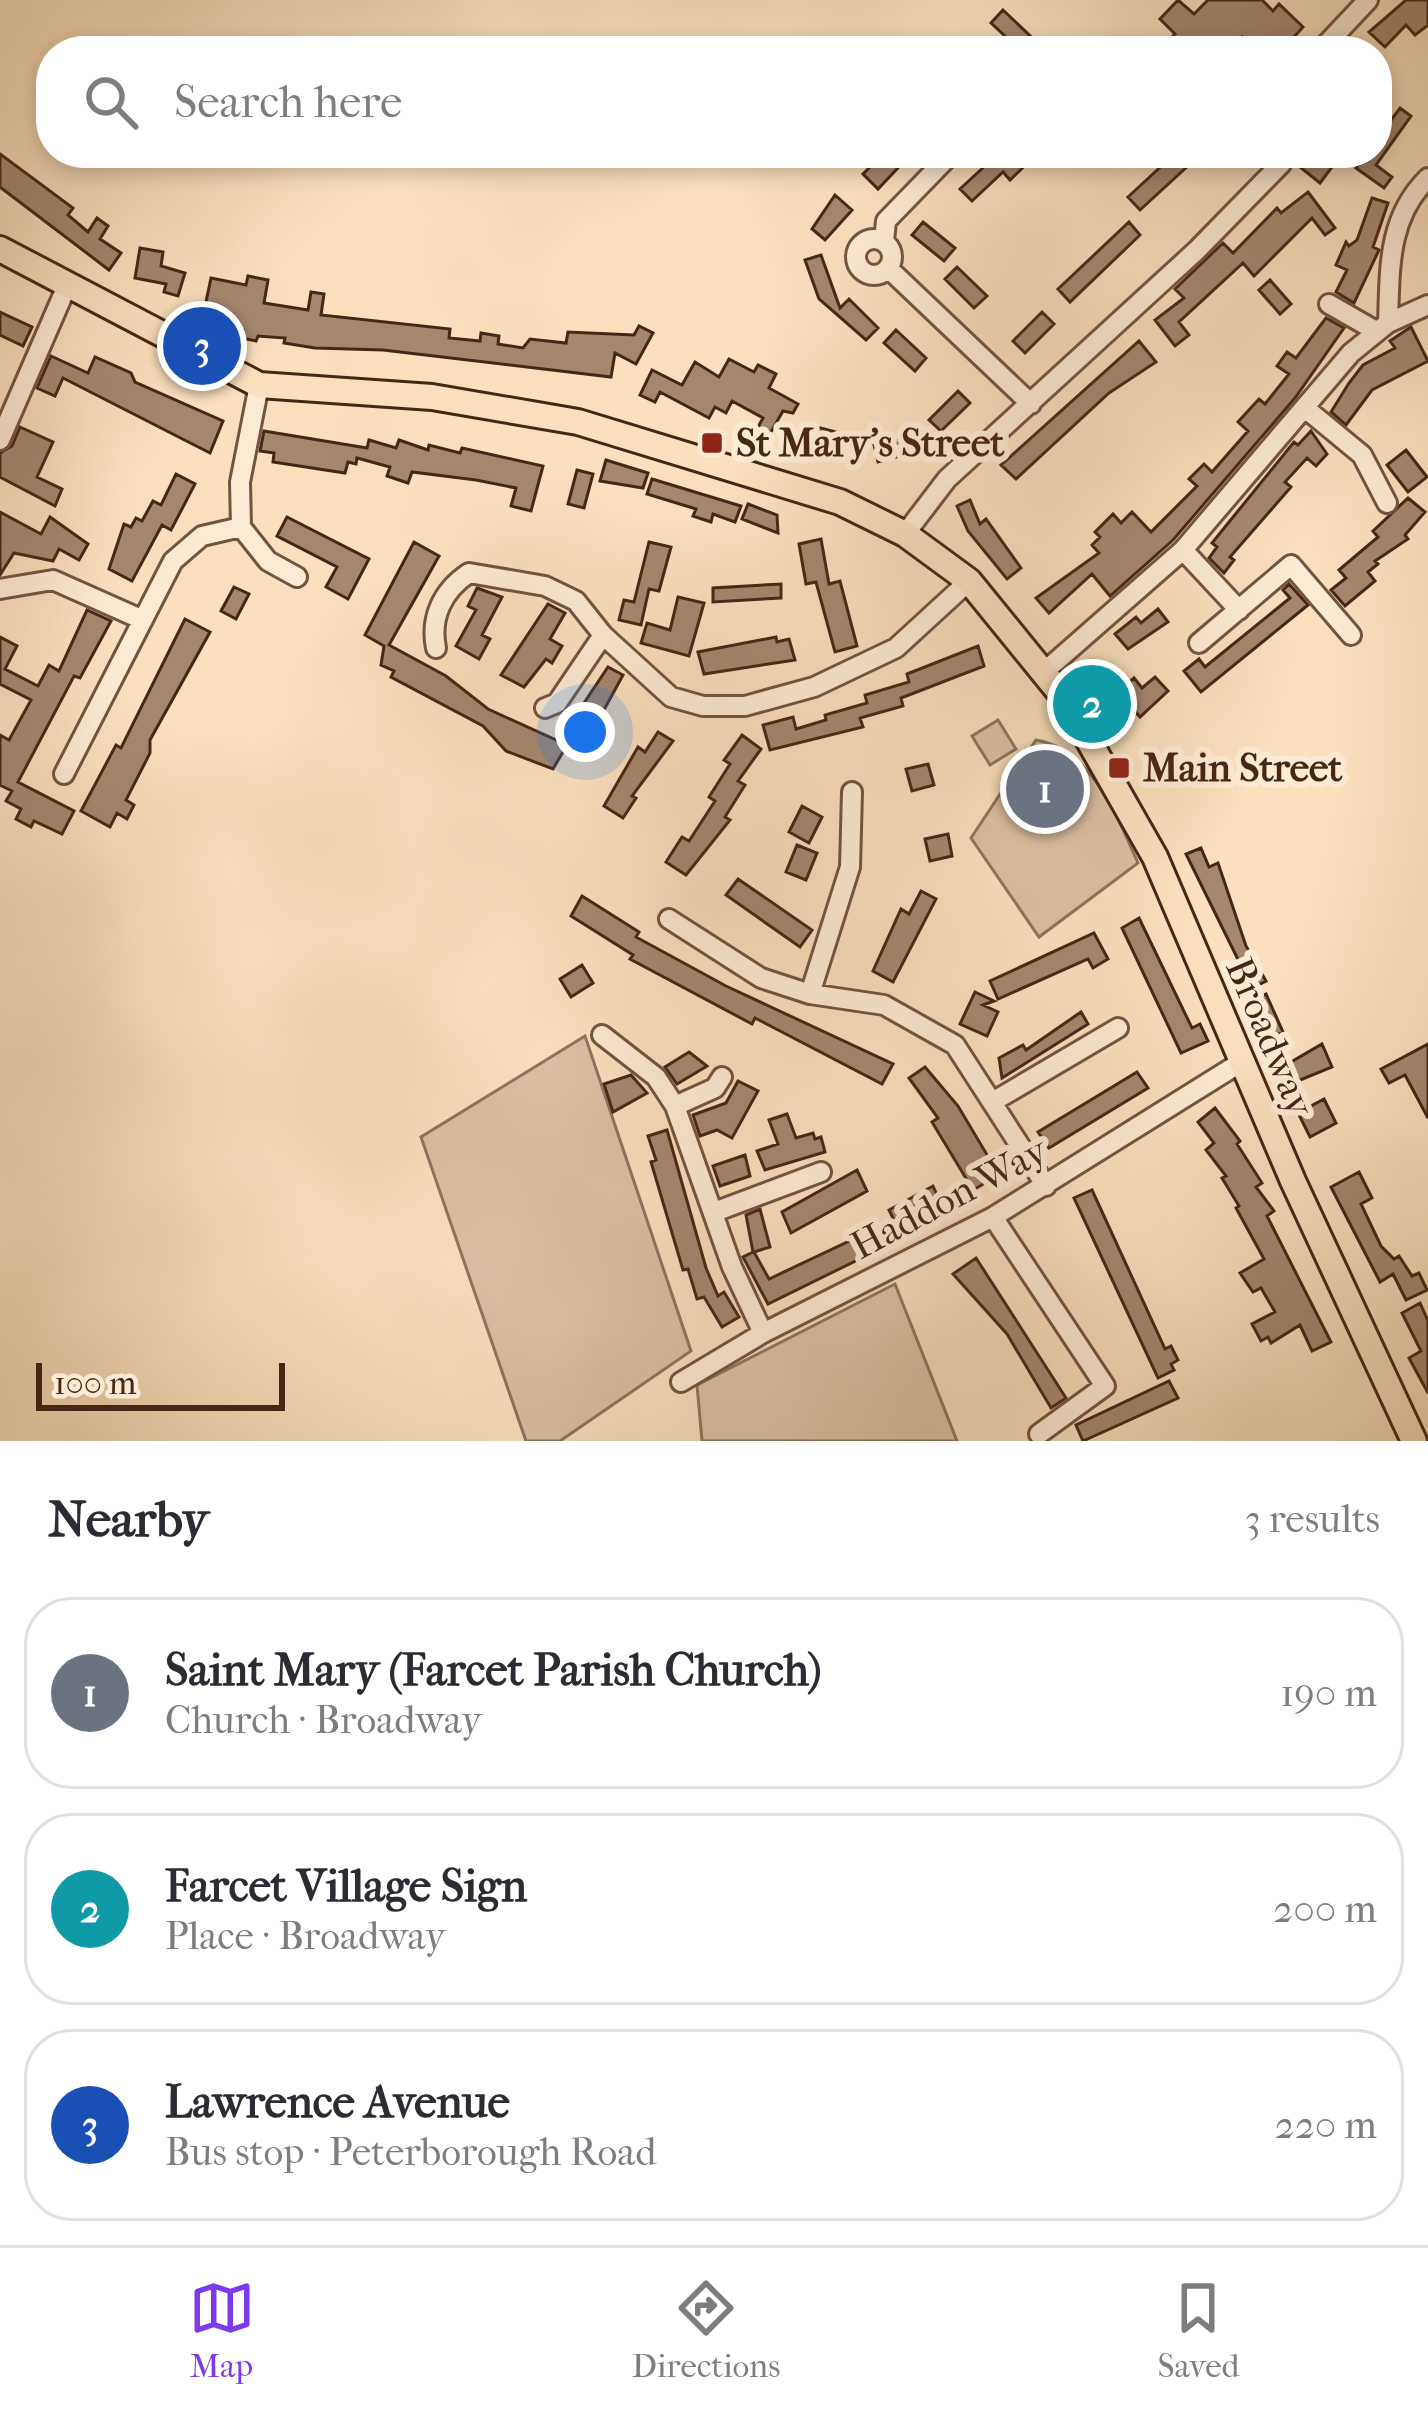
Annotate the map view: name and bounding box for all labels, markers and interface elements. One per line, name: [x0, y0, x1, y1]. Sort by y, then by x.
search box: [36, 36, 1392, 168]
icon: search: [78, 69, 144, 135]
text: Search here: [174, 76, 402, 129]
pin: 3: [163, 301, 241, 391]
place label: St Mary's Street: [736, 420, 1005, 466]
marker: St Mary's Street: [699, 430, 725, 456]
pin: 2: [1053, 659, 1131, 749]
your location: [555, 702, 615, 762]
pin: 1: [1006, 744, 1084, 834]
place label: Main Street: [1143, 745, 1343, 791]
marker: Main Street: [1106, 755, 1132, 781]
street label: Broadway: [1216, 951, 1324, 1124]
street label: Haddon Way: [843, 1126, 1056, 1269]
scale bar: [36, 1357, 285, 1410]
text: 100 m: [54, 1364, 137, 1403]
text: Nearby: [48, 1489, 209, 1549]
text: 3 results: [1245, 1496, 1380, 1542]
text: Saint Mary (Farcet Parish Church): [165, 1644, 822, 1697]
text: 1: [83, 1670, 97, 1716]
text: 190 m: [1280, 1670, 1377, 1716]
text: Church · Broadway: [165, 1697, 482, 1743]
text: Farcet Village Sign: [165, 1860, 527, 1913]
text: 2: [80, 1886, 100, 1932]
text: 200 m: [1273, 1886, 1377, 1932]
text: Place · Broadway: [165, 1913, 446, 1959]
text: Lawrence Avenue: [165, 2076, 510, 2129]
text: 3: [82, 2102, 98, 2148]
text: 220 m: [1275, 2102, 1377, 2148]
text: Bus stop · Peterborough Road: [165, 2129, 656, 2175]
tab: Map: [189, 2275, 255, 2386]
tab: Directions: [632, 2275, 780, 2386]
tab: Saved: [1158, 2275, 1239, 2386]

